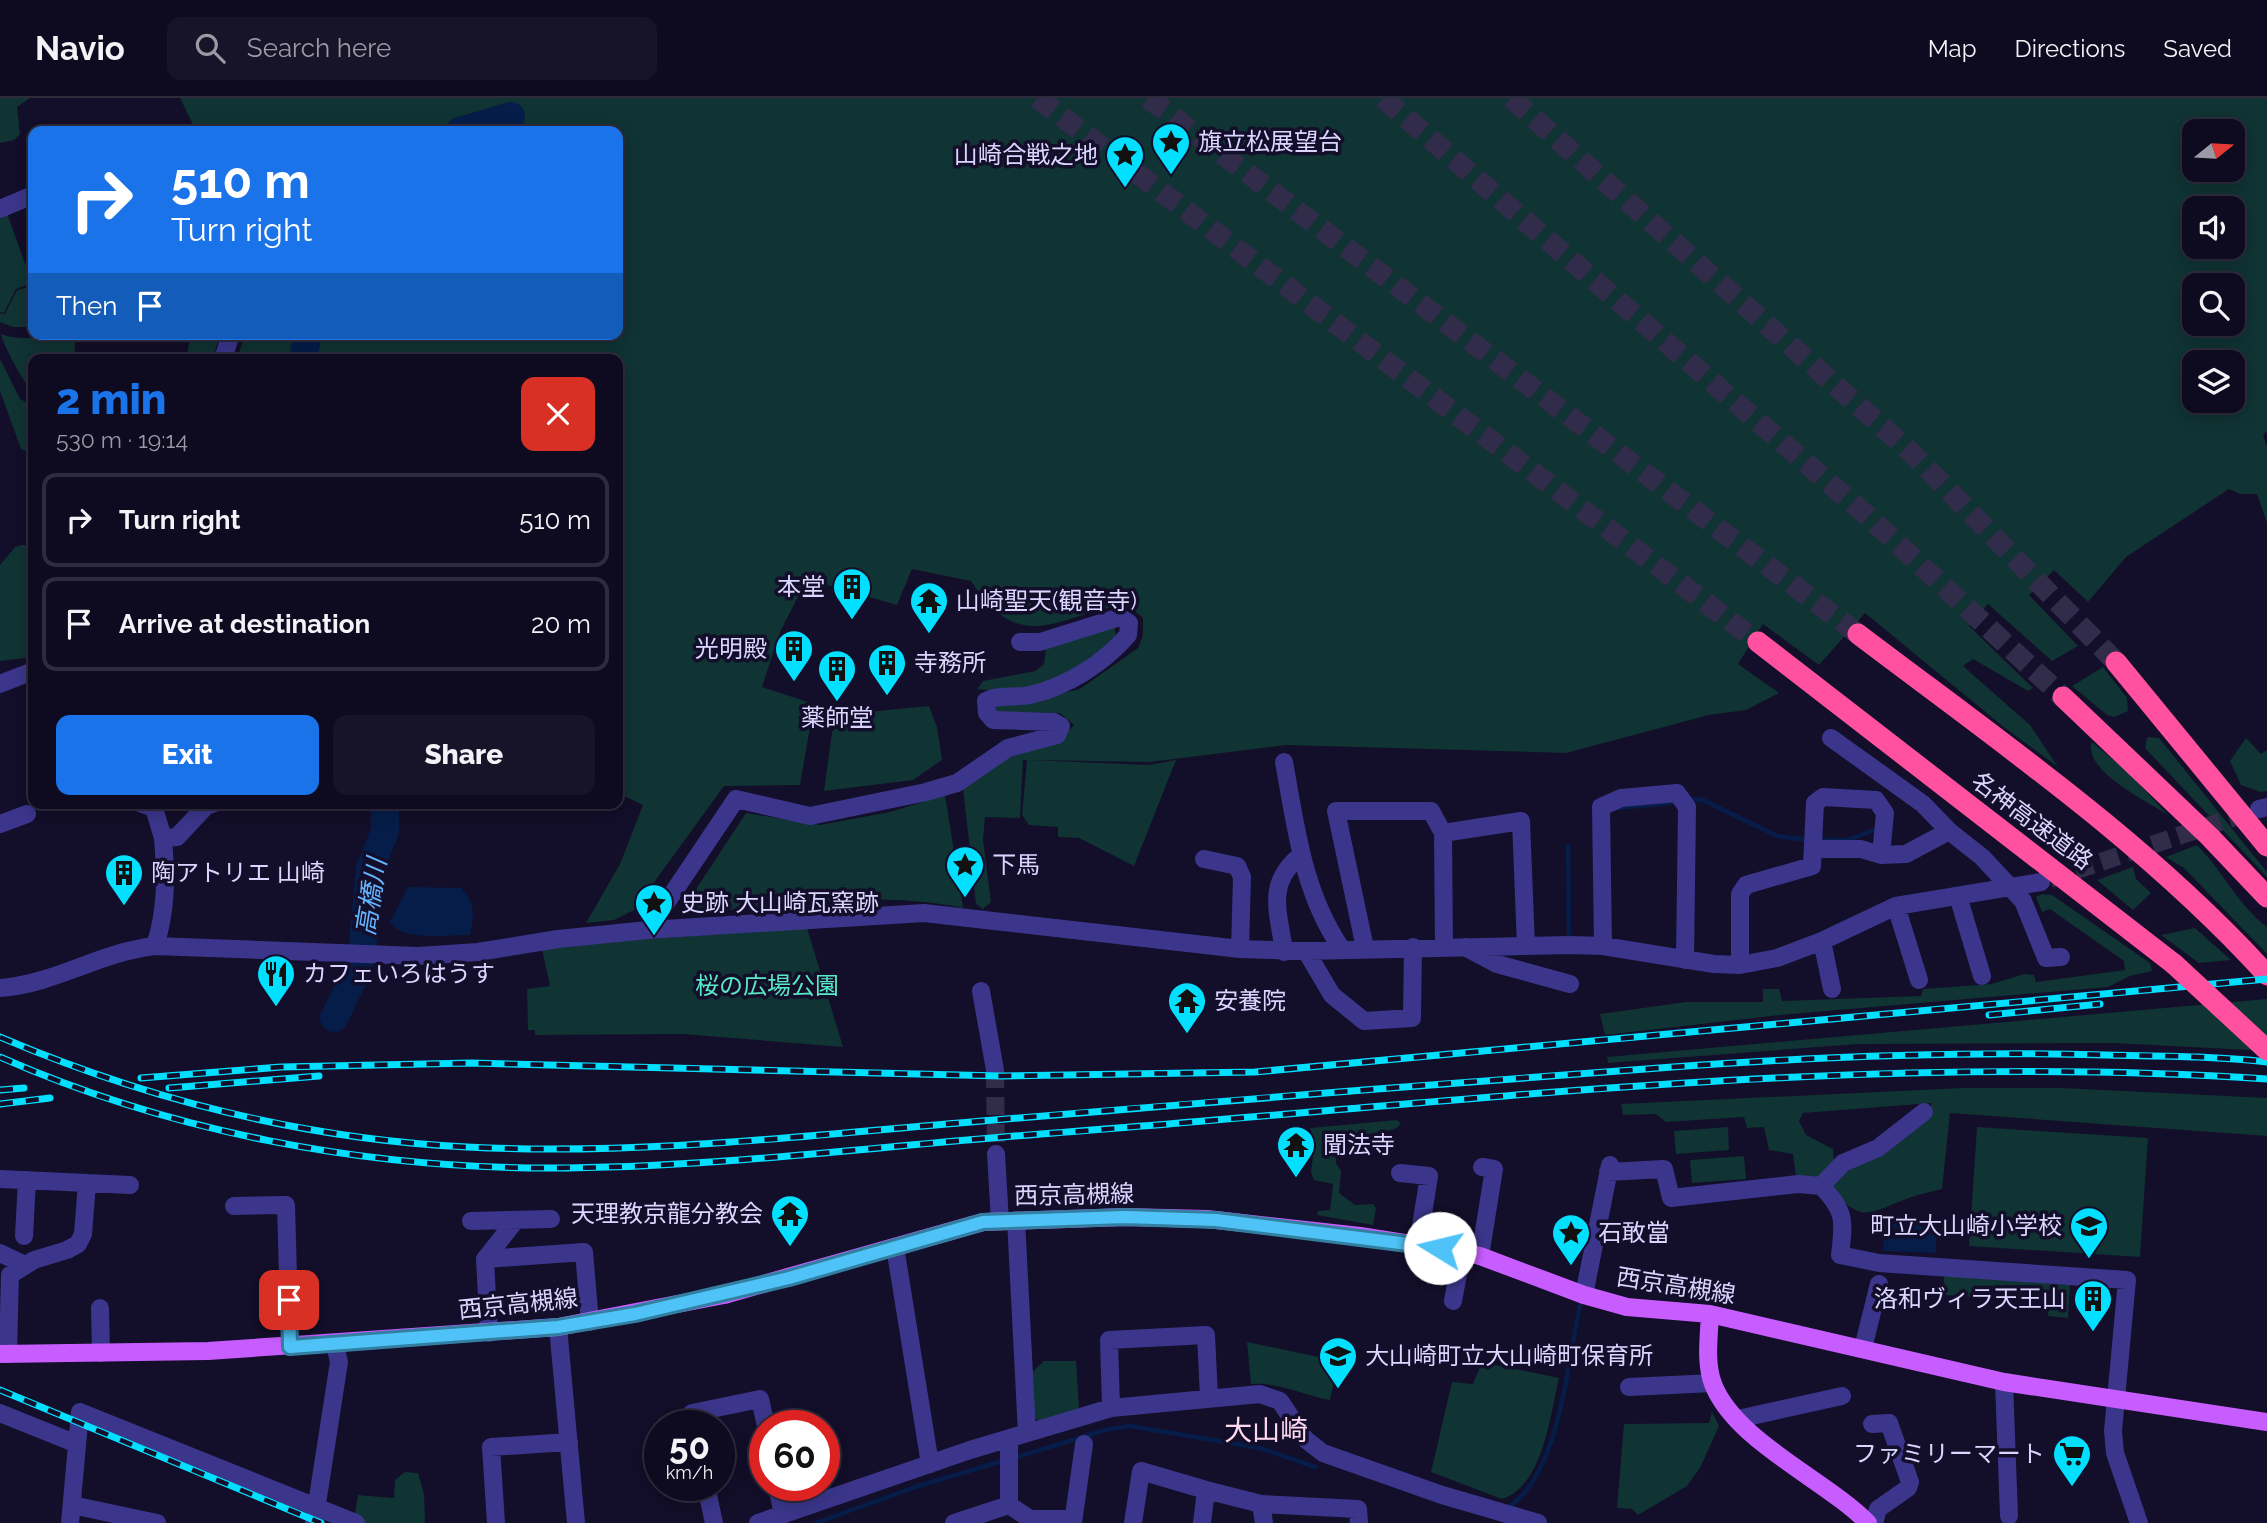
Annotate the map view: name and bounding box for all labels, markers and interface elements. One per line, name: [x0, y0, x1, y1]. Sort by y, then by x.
search box: [167, 17, 657, 80]
text: Navio: [35, 29, 125, 68]
icon: search: [191, 29, 229, 67]
text: Search here: [247, 33, 391, 63]
text: Map: [1928, 34, 1977, 63]
text: Directions: [2015, 34, 2125, 63]
text: Saved: [2163, 34, 2232, 63]
north arrow: [2182, 119, 2245, 182]
map controls: [2182, 119, 2245, 413]
place icon: 旗立松展望台: [1150, 121, 1192, 176]
place label: 旗立松展望台: [1198, 127, 1342, 156]
place icon: 山崎合戦之地: [1104, 134, 1146, 189]
place label: 山崎合戦之地: [954, 140, 1098, 169]
text: 510 m: [171, 152, 310, 209]
icon: right: [56, 154, 147, 245]
button: sound: [2182, 196, 2245, 259]
text: Turn right: [171, 211, 312, 248]
button: search: [2182, 273, 2245, 336]
icon: arrive: [131, 287, 169, 325]
text: Then: [56, 291, 117, 321]
button: layers: [2182, 350, 2245, 413]
text: 2 min: [56, 375, 166, 424]
button: close: [521, 377, 595, 451]
text: 530 m · 19:14: [56, 426, 188, 453]
icon: right: [60, 501, 98, 539]
text: Turn right: [119, 505, 240, 535]
text: 510 m: [519, 505, 591, 535]
building icon: 本堂: [831, 566, 873, 621]
place label: 本堂: [777, 572, 825, 601]
temple icon: 山崎聖天(観音寺): [908, 580, 950, 635]
place label: 山崎聖天(観音寺): [956, 586, 1137, 615]
icon: arrive: [60, 605, 98, 643]
text: Arrive at destination: [119, 609, 370, 639]
text: 20 m: [531, 609, 591, 639]
building icon: 光明殿: [773, 628, 815, 683]
place label: 光明殿: [695, 634, 767, 663]
building icon: 寺務所: [866, 642, 908, 697]
building icon: 薬師堂: [816, 648, 858, 703]
place label: 寺務所: [914, 648, 986, 677]
place label: 薬師堂: [801, 703, 873, 732]
button: Exit: [56, 715, 319, 795]
button: Share: [333, 715, 595, 795]
street label: 名神高速道路: [1966, 766, 2099, 876]
place icon: 下馬: [944, 844, 986, 899]
place label: 下馬: [992, 850, 1040, 879]
building icon: 陶アトリエ 山崎: [103, 852, 145, 907]
water label: 高橋川: [350, 853, 392, 938]
place label: 陶アトリエ 山崎: [151, 858, 325, 887]
place icon: 史跡 大山崎瓦窯跡: [633, 882, 675, 937]
place label: 史跡 大山崎瓦窯跡: [681, 888, 879, 917]
restaurant icon: カフェいろはうす: [255, 953, 297, 1008]
place label: カフェいろはうす: [303, 959, 495, 988]
park label: 桜の広場公園: [695, 971, 839, 1000]
temple icon: 安養院: [1166, 980, 1208, 1035]
place label: 安養院: [1214, 986, 1286, 1015]
temple icon: 聞法寺: [1275, 1124, 1317, 1179]
place label: 聞法寺: [1323, 1130, 1395, 1159]
street label: 西京高槻線: [1014, 1179, 1134, 1210]
temple icon: 天理教京龍分教会: [769, 1193, 811, 1248]
place label: 天理教京龍分教会: [571, 1199, 763, 1228]
school or university icon: 町立大山崎小学校: [2068, 1205, 2110, 1260]
position arrow: [1403, 1211, 1477, 1285]
place label: 町立大山崎小学校: [1870, 1211, 2062, 1240]
place icon: 石敢當: [1550, 1212, 1592, 1267]
place label: 石敢當: [1598, 1218, 1670, 1247]
street label: 西京高槻線: [1615, 1262, 1738, 1309]
pin: [259, 1270, 319, 1330]
building icon: 洛和ヴィラ天王山: [2072, 1278, 2114, 1333]
icon: arrive: [270, 1281, 308, 1319]
street label: 西京高槻線: [457, 1283, 579, 1324]
place label: 洛和ヴィラ天王山: [1874, 1284, 2066, 1313]
school or university icon: 大山崎町立大山崎町保育所: [1317, 1335, 1359, 1390]
place label: 大山崎町立大山崎町保育所: [1365, 1341, 1653, 1370]
speed limit sign: 60: [749, 1410, 840, 1501]
district label: 大山崎: [1224, 1414, 1308, 1447]
text: 50: [669, 1426, 710, 1467]
supermarket icon: ファミリーマート: [2051, 1433, 2093, 1488]
place label: ファミリーマート: [1853, 1439, 2045, 1468]
text: km/h: [666, 1462, 713, 1483]

